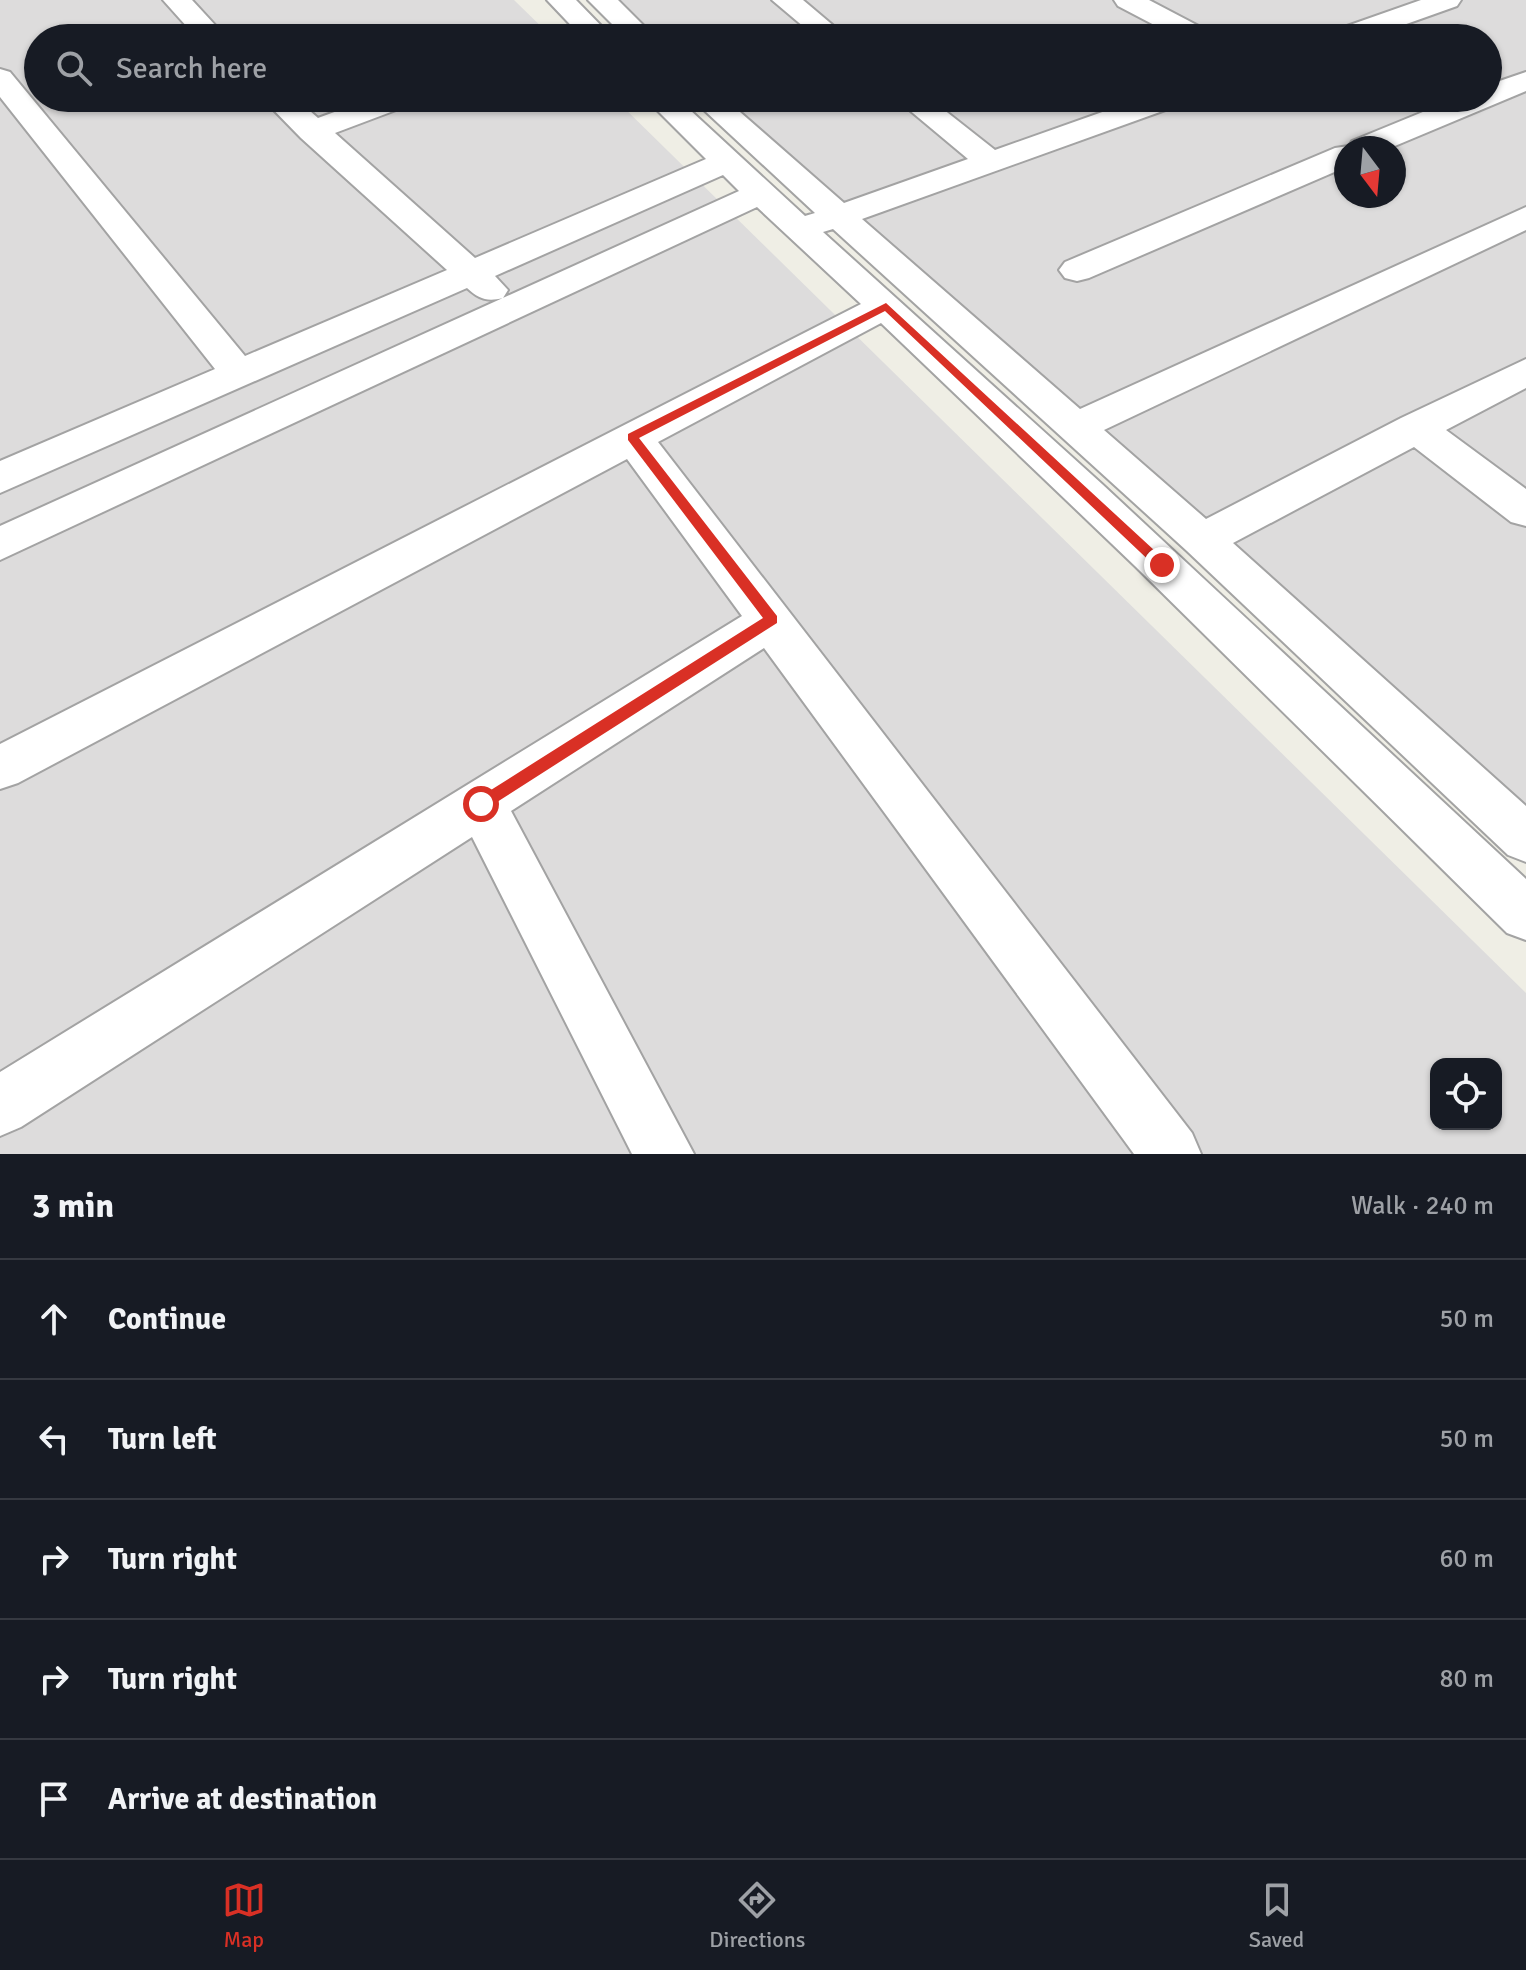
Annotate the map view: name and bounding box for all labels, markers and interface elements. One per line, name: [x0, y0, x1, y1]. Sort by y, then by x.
search box: [24, 24, 1502, 112]
icon: search: [52, 46, 96, 90]
text: Search here: [116, 50, 267, 87]
north arrow: [1334, 136, 1406, 208]
route end: [1144, 547, 1180, 583]
route start: [463, 786, 499, 822]
map controls: [1430, 1058, 1502, 1130]
button: locate: [1430, 1058, 1502, 1130]
text: 3 min: [32, 1185, 114, 1227]
text: Walk · 240 m: [1351, 1190, 1494, 1222]
icon: ahead: [32, 1297, 76, 1341]
text: Continue: [108, 1301, 226, 1338]
text: 50 m: [1439, 1303, 1494, 1335]
icon: left: [32, 1417, 76, 1461]
text: Turn left: [108, 1421, 217, 1458]
text: 50 m: [1439, 1423, 1494, 1455]
icon: right: [32, 1537, 76, 1581]
text: Turn right: [108, 1541, 237, 1578]
text: 60 m: [1439, 1543, 1494, 1575]
icon: right: [32, 1657, 76, 1701]
text: Turn right: [108, 1661, 237, 1698]
text: 80 m: [1439, 1663, 1494, 1695]
icon: arrive: [32, 1777, 76, 1821]
text: Arrive at destination: [108, 1781, 377, 1818]
tab: Map: [222, 1878, 266, 1953]
tab: Directions: [709, 1878, 805, 1953]
tab: Saved: [1249, 1878, 1304, 1953]

